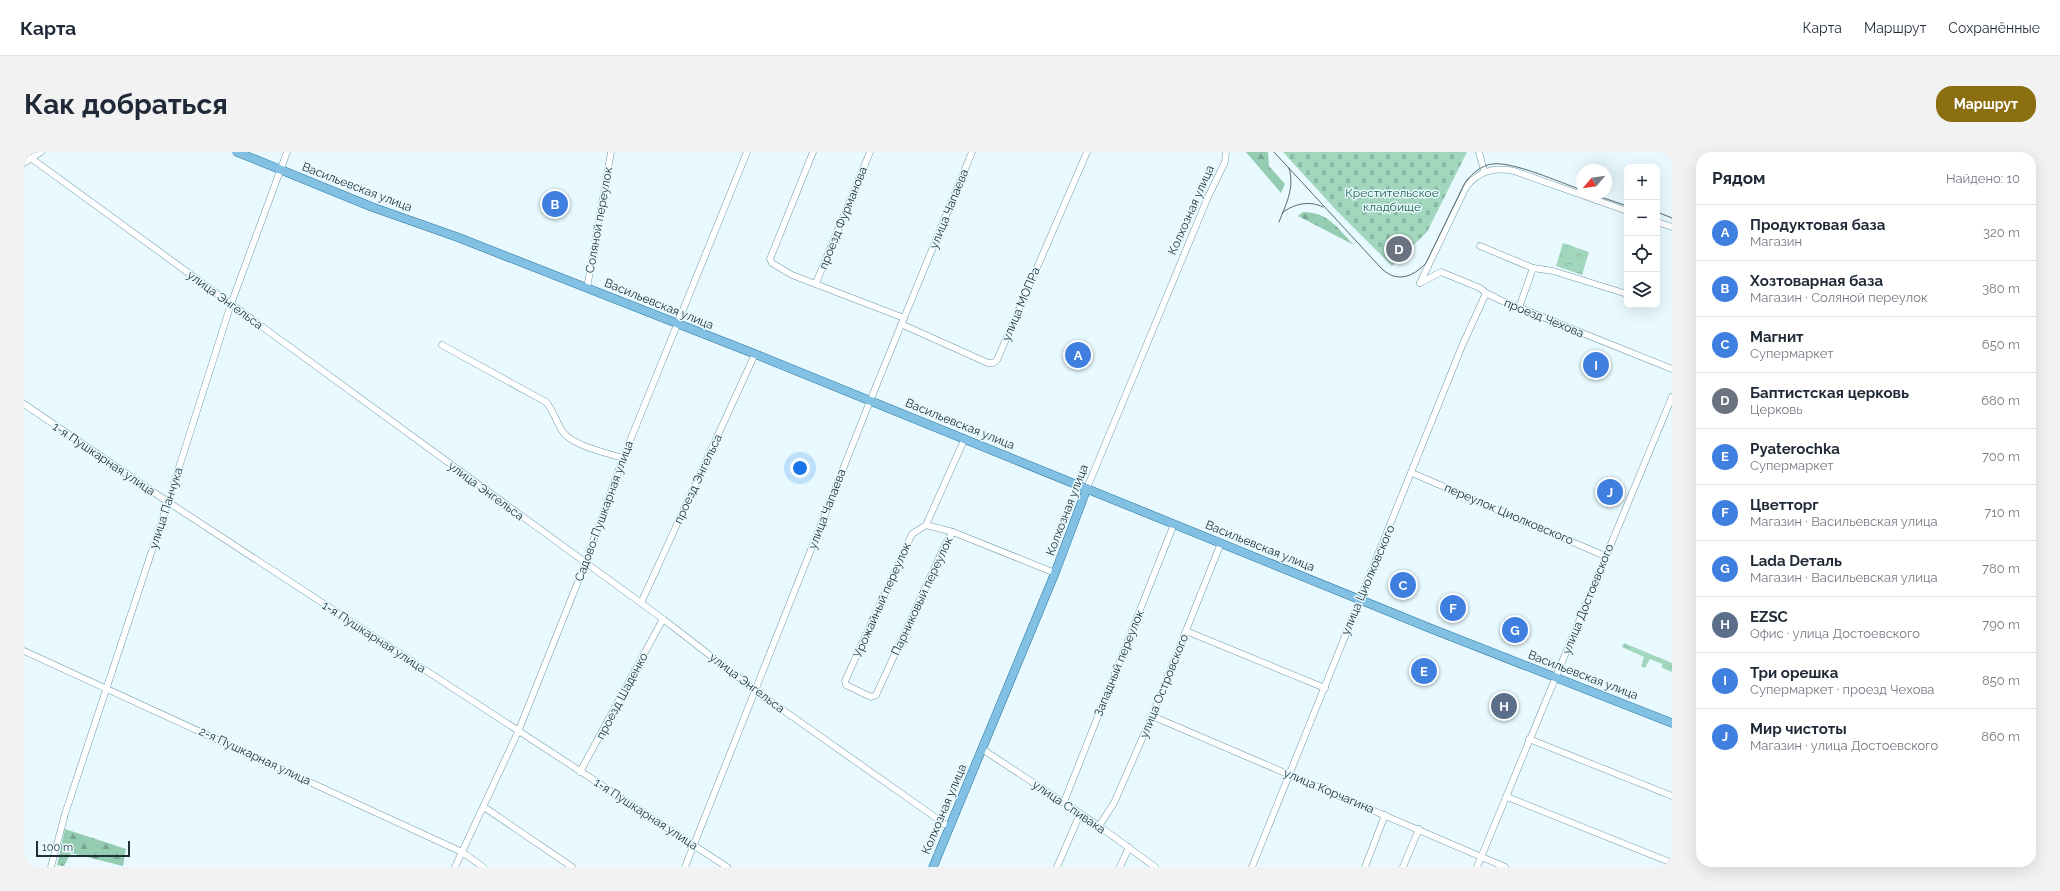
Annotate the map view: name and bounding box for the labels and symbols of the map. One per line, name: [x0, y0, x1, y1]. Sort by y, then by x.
street label: Васильевская улица: [300, 160, 414, 214]
street label: Колхозная улица: [1165, 163, 1217, 257]
north arrow: [1576, 164, 1612, 200]
street label: проезд Фурманова: [816, 165, 870, 271]
street label: Соляной переулок: [583, 166, 615, 274]
street label: улица Чапаева: [927, 167, 971, 251]
park label: Крестительское кладбище: [1345, 186, 1439, 214]
pin: B: [542, 189, 568, 219]
pin: D: [1386, 234, 1412, 264]
street label: улица МОПРа: [999, 265, 1043, 343]
street label: улица Энгельса: [184, 268, 266, 332]
street label: Васильевская улица: [602, 276, 716, 332]
street label: проезд Чехова: [1502, 296, 1586, 340]
pin: A: [1065, 340, 1091, 370]
pin: I: [1583, 350, 1609, 380]
street label: Васильевская улица: [903, 396, 1017, 452]
street label: 1-я Пушкарная улица: [50, 419, 158, 499]
street label: проезд Энгельса: [671, 432, 725, 526]
street label: Садово-Пушкарная улица: [572, 439, 636, 583]
your location: [790, 458, 810, 478]
street label: улица Энгельса: [445, 459, 527, 523]
street label: Колхозная улица: [1043, 463, 1091, 557]
street label: улица Панчука: [146, 466, 186, 550]
street label: улица Чапаева: [805, 467, 849, 551]
pin: J: [1597, 477, 1623, 507]
street label: переулок Циолковского: [1442, 480, 1576, 548]
street label: Васильевская улица: [1203, 518, 1317, 574]
street label: улица Циолковского: [1338, 523, 1398, 637]
street label: Парниковый переулок: [888, 534, 956, 658]
street label: Урожайный переулок: [850, 540, 914, 660]
street label: улица Достоевского: [1559, 542, 1617, 656]
pin: C: [1390, 570, 1416, 600]
pin: F: [1440, 593, 1466, 623]
street label: 1-я Пушкарная улица: [320, 598, 428, 676]
street label: Западный переулок: [1091, 608, 1147, 718]
pin: G: [1502, 615, 1528, 645]
street label: улица Островского: [1137, 632, 1191, 740]
street label: Васильевская улица: [1526, 648, 1640, 702]
street label: проезд Шаденко: [593, 650, 651, 742]
street label: улица Энгельса: [707, 650, 787, 716]
pin: E: [1411, 656, 1437, 686]
pin: H: [1491, 691, 1517, 721]
street label: 2-я Пушкарная улица: [197, 724, 313, 788]
street label: Колхозная улица: [919, 762, 969, 856]
street label: улица Корчагина: [1282, 766, 1376, 816]
street label: 1-я Пушкарная улица: [592, 775, 700, 853]
street label: улица Спивака: [1030, 777, 1108, 837]
scale bar: [36, 839, 130, 858]

